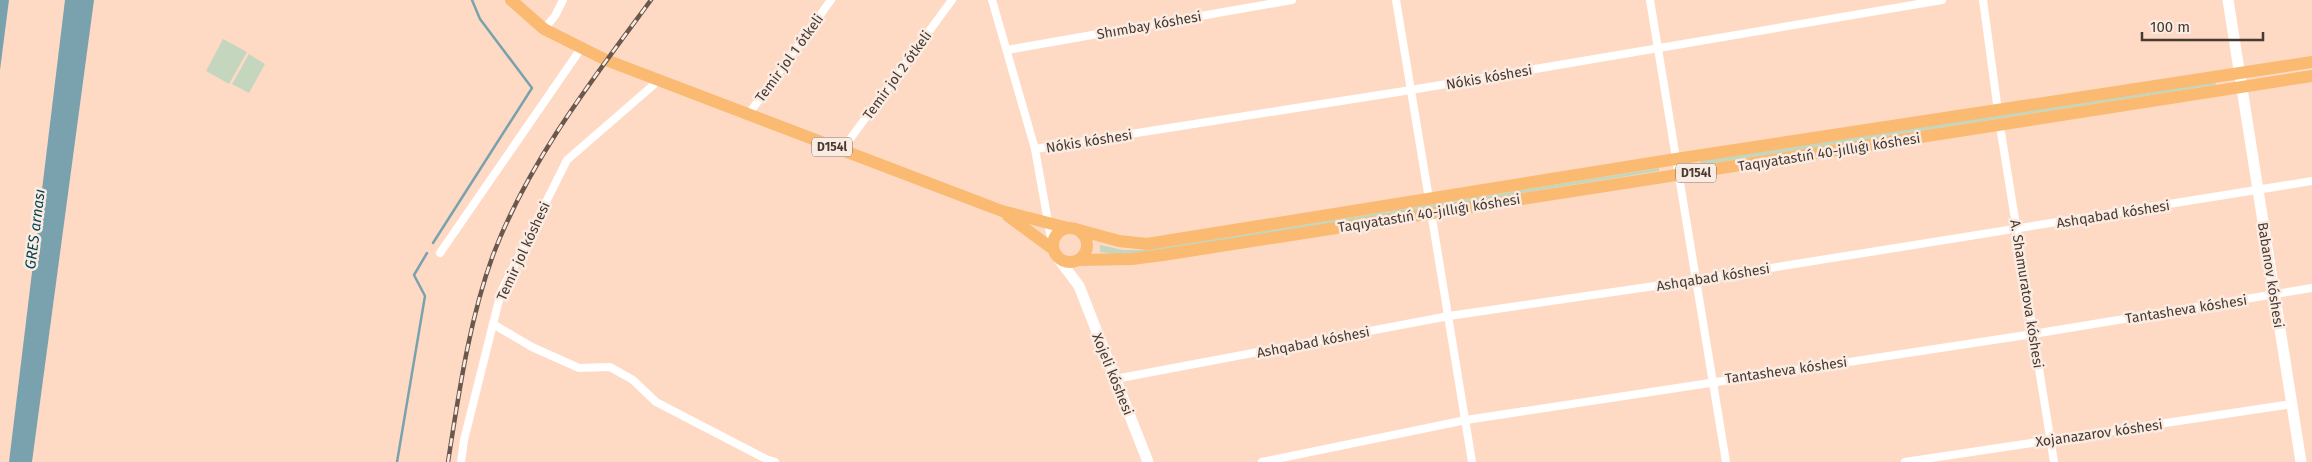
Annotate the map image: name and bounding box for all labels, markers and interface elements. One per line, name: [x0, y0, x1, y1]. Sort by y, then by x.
street label: Shımbay kóshesi: [1095, 8, 1203, 43]
scale bar: [2142, 10, 2263, 42]
street label: Temir jol 1 ótkeli: [752, 11, 827, 106]
text: 100 m: [2150, 18, 2190, 36]
street label: Temir jol 2 ótkeli: [859, 28, 935, 123]
street label: Nókis kóshesi: [1445, 62, 1533, 93]
street label: Nókis kóshesi: [1045, 126, 1133, 157]
street label: Taqıyatastıń 40-jıllıǵı kóshesi: [1737, 130, 1921, 175]
road number: D154l: [812, 138, 852, 156]
road number: D154l: [1676, 164, 1716, 182]
water label: GRES arnası: [21, 188, 49, 270]
street label: Taqıyatastıń 40-jıllıǵı kóshesi: [1337, 191, 1521, 236]
street label: Ashqabad kóshesi: [2055, 197, 2171, 232]
street label: Temir jol kóshesi: [493, 199, 554, 303]
street label: A. Shamuratova kóshesi: [2006, 219, 2047, 370]
street label: Babanov kóshesi: [2254, 221, 2287, 329]
street label: Ashqabad kóshesi: [1655, 260, 1771, 295]
street label: Tantasheva kóshesi: [2124, 291, 2248, 328]
street label: Ashqabad kóshesi: [1255, 323, 1371, 362]
street label: Xojeli kóshesi: [1088, 331, 1137, 418]
street label: Tantasheva kóshesi: [1724, 354, 1848, 387]
street label: Xojanazarov kóshesi: [2034, 416, 2164, 451]

